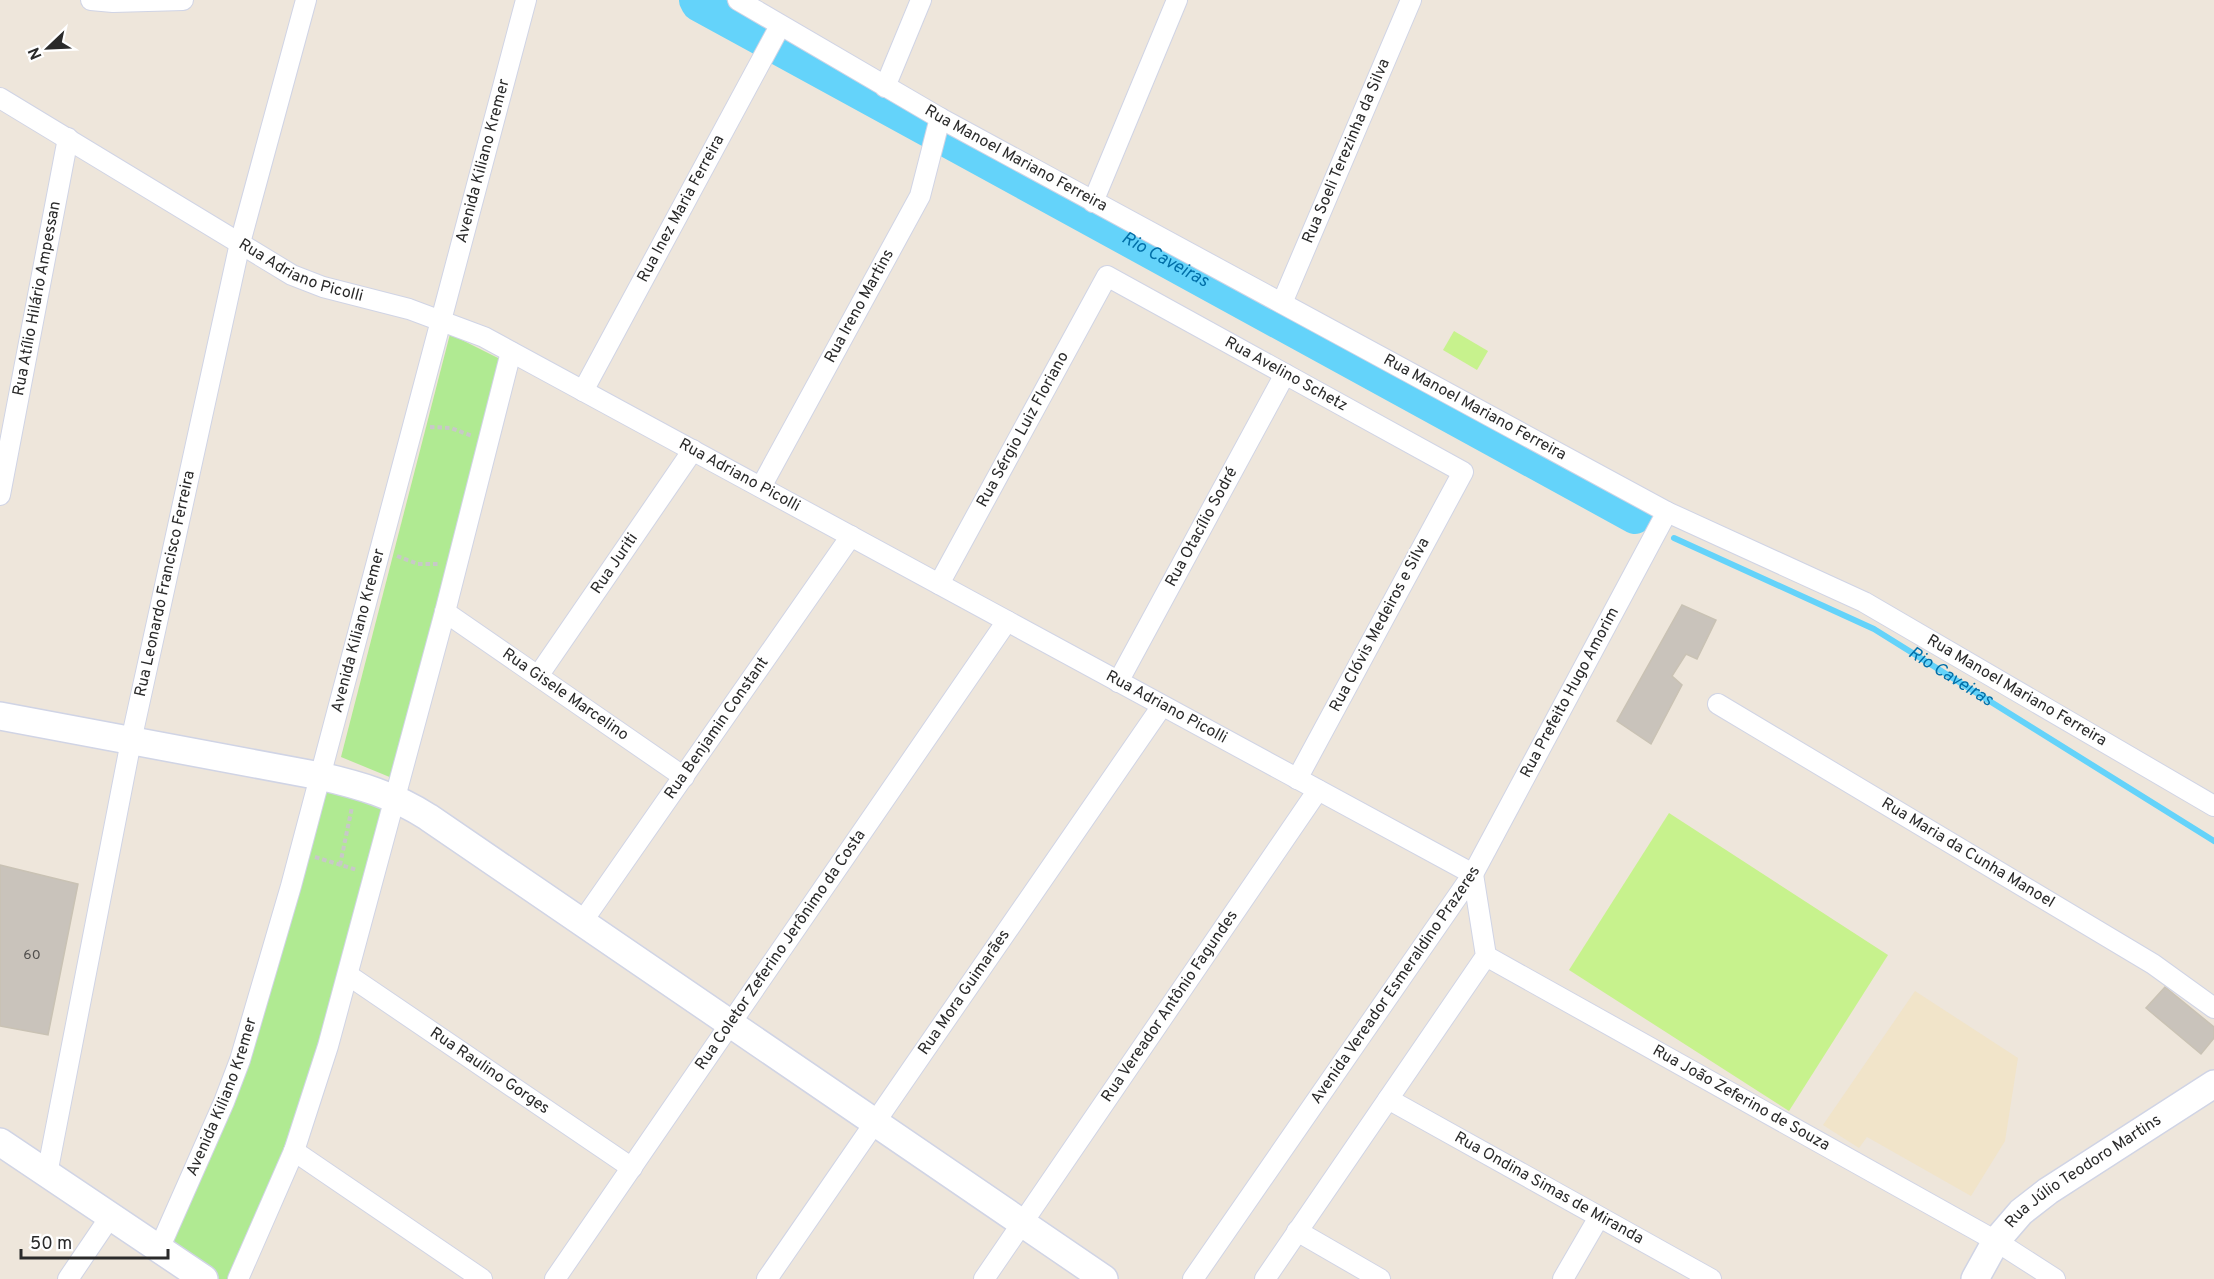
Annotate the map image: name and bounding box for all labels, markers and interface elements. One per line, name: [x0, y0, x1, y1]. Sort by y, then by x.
north arrow: [18, 18, 78, 78]
text: N: [25, 44, 47, 62]
street label: Rua Soeli Terezinha da Silva: [1298, 56, 1395, 247]
street label: Avenida Kiliano Kremer: [452, 77, 515, 245]
street label: Rua Manoel Mariano Ferreira: [921, 101, 1111, 217]
street label: Rua Inez Maria Ferreira: [633, 132, 729, 286]
street label: Rua Atílio Hilário Ampessan: [9, 199, 66, 398]
water label: Rio Caveiras: [1117, 227, 1213, 293]
street label: Rua Adriano Picolli: [235, 235, 365, 307]
street label: Rua Ireno Martins: [821, 246, 899, 367]
street label: Rua Avelino Schetz: [1221, 333, 1351, 416]
street label: Rua Sérgio Luiz Floriano: [973, 348, 1074, 511]
street label: Rua Manoel Mariano Ferreira: [1380, 350, 1570, 465]
street label: Rua Adriano Picolli: [675, 435, 804, 517]
street label: Rua Otacílio Sodré: [1161, 464, 1242, 590]
street label: Rua Leonardo Francisco Ferreira: [131, 469, 200, 699]
street label: Rua Juriti: [587, 529, 643, 598]
street label: Rua Clóvis Medeiros e Silva: [1326, 534, 1434, 716]
street label: Avenida Kiliano Kremer: [327, 547, 390, 715]
street label: Rua Prefeito Hugo Amorim: [1516, 604, 1624, 781]
street label: Rua Manoel Mariano Ferreira: [1923, 631, 2110, 751]
water label: Rio Caveiras: [1904, 642, 1998, 712]
street label: Rua Gisele Marcelino: [498, 644, 632, 746]
street label: Rua Benjamin Constant: [660, 653, 773, 803]
street label: Rua Adriano Picolli: [1102, 666, 1231, 749]
street label: Rua Maria da Cunha Manoel: [1878, 794, 2058, 913]
street label: Rua Coletor Zeferino Jerônimo da Costa: [691, 826, 870, 1074]
street label: Avenida Vereador Esmeraldino Prazeres: [1307, 863, 1485, 1108]
street label: Rua Vereador Antônio Fagundes: [1098, 907, 1243, 1106]
street label: Rua Mora Guimarães: [914, 926, 1015, 1059]
house number: 60: [23, 947, 41, 964]
street label: Avenida Kiliano Kremer: [182, 1015, 262, 1179]
street label: Rua Raulino Gorges: [426, 1023, 553, 1119]
street label: Rua João Zeferino de Souza: [1649, 1041, 1833, 1156]
street label: Rua Júlio Teodoro Martins: [2001, 1110, 2165, 1233]
street label: Rua Ondina Simas de Miranda: [1451, 1128, 1647, 1249]
scale bar: [21, 1222, 168, 1260]
text: 50 m: [30, 1233, 72, 1256]

